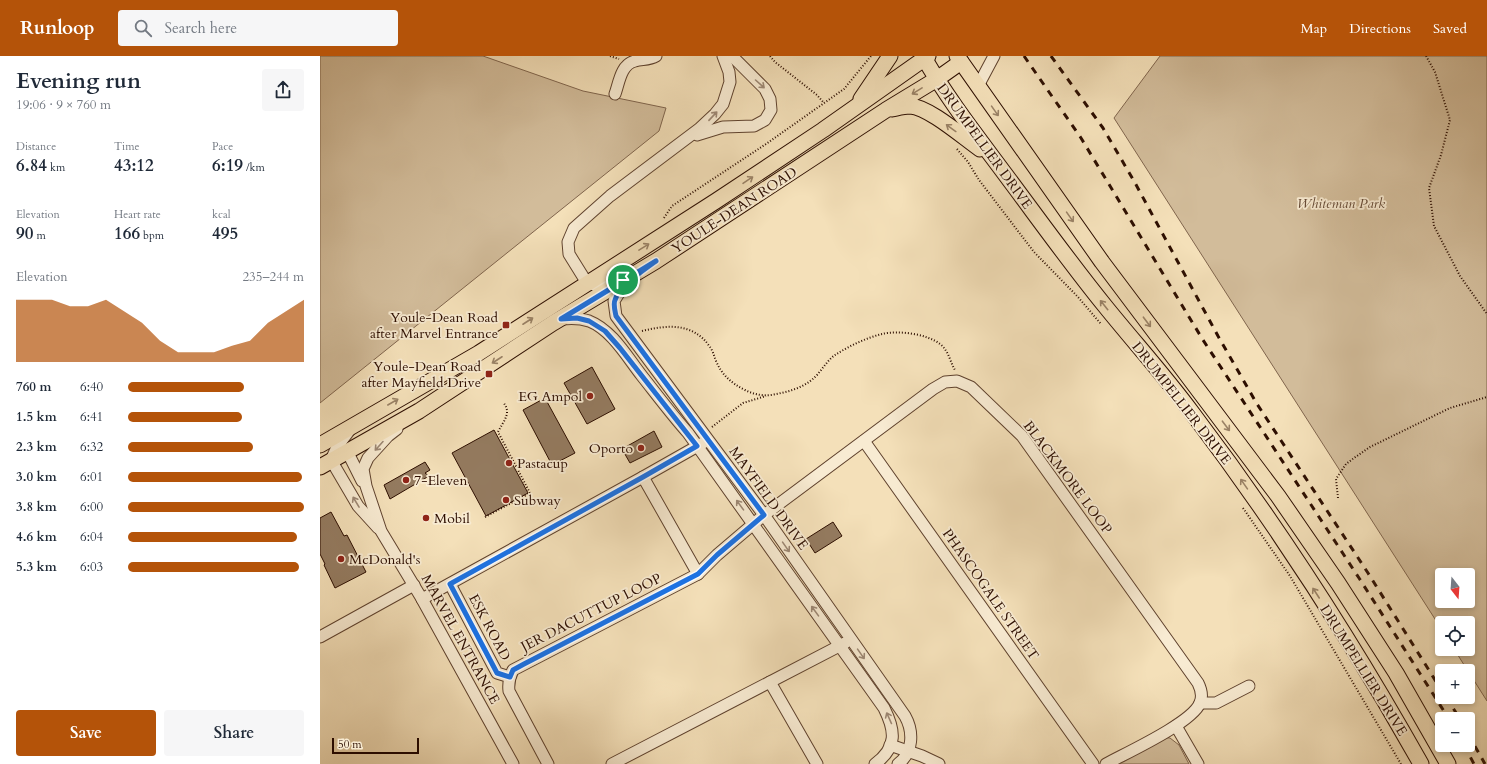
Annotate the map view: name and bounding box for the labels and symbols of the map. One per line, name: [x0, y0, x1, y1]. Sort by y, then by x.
one-way arrow: [754, 79, 765, 88]
street label: DRUMPELLIER DRIVE: [932, 80, 1037, 213]
one-way arrow: [912, 87, 923, 95]
one-way arrow: [991, 105, 999, 116]
one-way arrow: [708, 111, 717, 121]
one-way arrow: [946, 124, 957, 132]
street label: YOULE-DEAN ROAD: [668, 163, 801, 258]
one-way arrow: [742, 176, 753, 184]
park label: Whiteman Park: [1297, 194, 1385, 213]
one-way arrow: [1066, 212, 1075, 223]
one-way arrow: [638, 242, 650, 250]
pin: [606, 263, 640, 297]
one-way arrow: [1100, 299, 1109, 310]
place label: Youle-Dean Road after Marvel Entrance: [370, 308, 499, 343]
one-way arrow: [522, 317, 533, 325]
one-way arrow: [1143, 317, 1152, 328]
marker: Youle-Dean Road after Marvel Entrance: [501, 320, 511, 330]
street label: DRUMPELLIER DRIVE: [1128, 338, 1236, 469]
one-way arrow: [492, 356, 503, 364]
place label: Youle-Dean Road after Mayfield Drive: [362, 357, 482, 392]
marker: Youle-Dean Road after Mayfield Drive: [484, 369, 494, 379]
place label: EG Ampol: [518, 387, 582, 406]
marker: EG Ampol: [585, 391, 595, 401]
one-way arrow: [387, 398, 399, 406]
street label: BLACKMORE LOOP: [1019, 417, 1117, 538]
one-way arrow: [1222, 420, 1230, 431]
place label: Oporto: [589, 439, 633, 458]
one-way arrow: [374, 441, 384, 451]
marker: Oporto: [636, 443, 646, 453]
street label: MAYFIELD DRIVE: [725, 443, 813, 554]
place label: Pastacup: [517, 454, 568, 473]
marker: Pastacup: [504, 458, 514, 468]
place label: 7-Eleven: [414, 471, 467, 490]
marker: 7-Eleven: [401, 475, 411, 485]
one-way arrow: [1240, 479, 1248, 490]
place label: Subway: [514, 491, 561, 510]
marker: Subway: [501, 495, 511, 505]
one-way arrow: [351, 496, 359, 508]
one-way arrow: [735, 500, 744, 511]
place label: Mobil: [434, 509, 470, 528]
marker: Mobil: [421, 513, 431, 523]
street label: PHASCOGALE STREET: [938, 525, 1043, 664]
one-way arrow: [782, 541, 790, 552]
place label: McDonald's: [349, 550, 421, 569]
marker: McDonald's: [336, 554, 346, 564]
north arrow: [1435, 568, 1475, 608]
street label: JER DACUTTUP LOOP: [516, 569, 665, 657]
street label: MARVEL ENTRANCE: [417, 571, 504, 708]
one-way arrow: [1312, 587, 1320, 599]
street label: ESK ROAD: [464, 591, 515, 664]
street label: DRUMPELLIER DRIVE: [1315, 601, 1412, 740]
one-way arrow: [811, 605, 819, 616]
one-way arrow: [857, 648, 865, 659]
one-way arrow: [885, 712, 892, 724]
scale bar: [332, 736, 419, 755]

